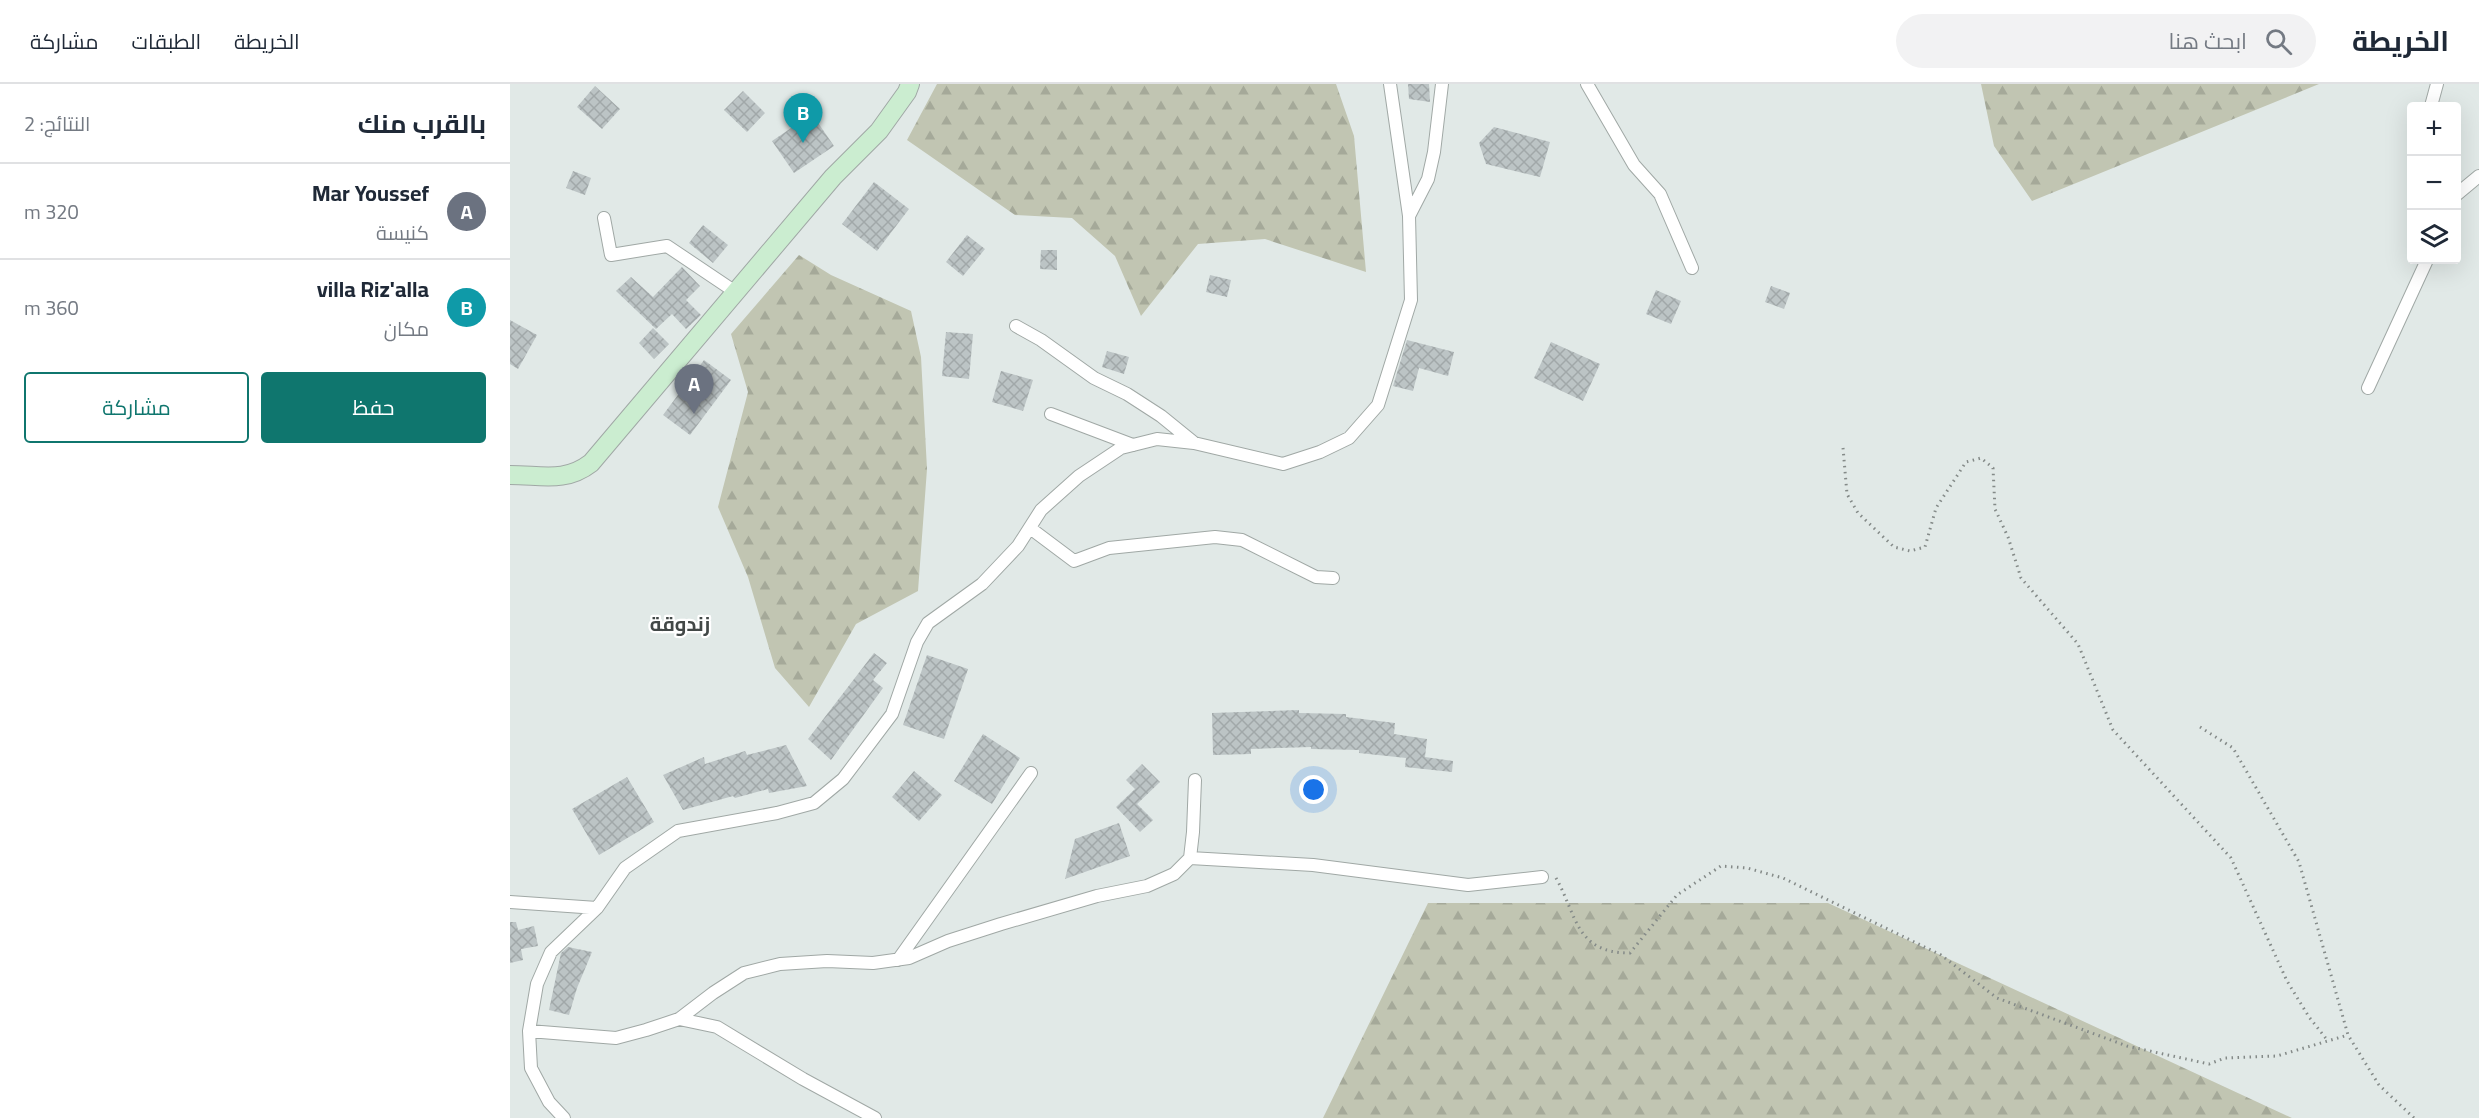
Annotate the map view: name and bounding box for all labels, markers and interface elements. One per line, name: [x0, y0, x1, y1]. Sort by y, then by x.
search box: [1896, 14, 2316, 68]
text: الخريطة: [2352, 15, 2449, 67]
text: ابحث هنا: [2169, 20, 2247, 62]
text: مشاركة: [30, 22, 99, 61]
text: الطبقات: [132, 22, 201, 61]
text: الخريطة: [234, 22, 300, 61]
icon: search: [2262, 25, 2295, 58]
pin: B: [784, 94, 822, 143]
text: بالقرب منك: [358, 99, 486, 148]
map controls: [2407, 102, 2461, 264]
button: +: [2407, 102, 2461, 156]
text: النتائج: 2: [24, 105, 90, 142]
button: −: [2407, 156, 2461, 210]
text: Mar Youssef: [312, 172, 429, 214]
text: 320 m: [24, 193, 79, 230]
text: A: [460, 193, 473, 230]
button: layers: [2407, 210, 2461, 264]
text: كنيسة: [376, 214, 429, 251]
text: villa Riz'alla: [317, 268, 429, 310]
text: 360 m: [24, 289, 79, 326]
text: B: [460, 289, 473, 326]
text: مكان: [384, 310, 429, 347]
pin: A: [674, 364, 714, 414]
button: مشاركة: [24, 372, 249, 443]
button: حفظ: [261, 372, 486, 443]
district label: زندوقة: [650, 605, 710, 642]
your location: [1299, 775, 1328, 804]

